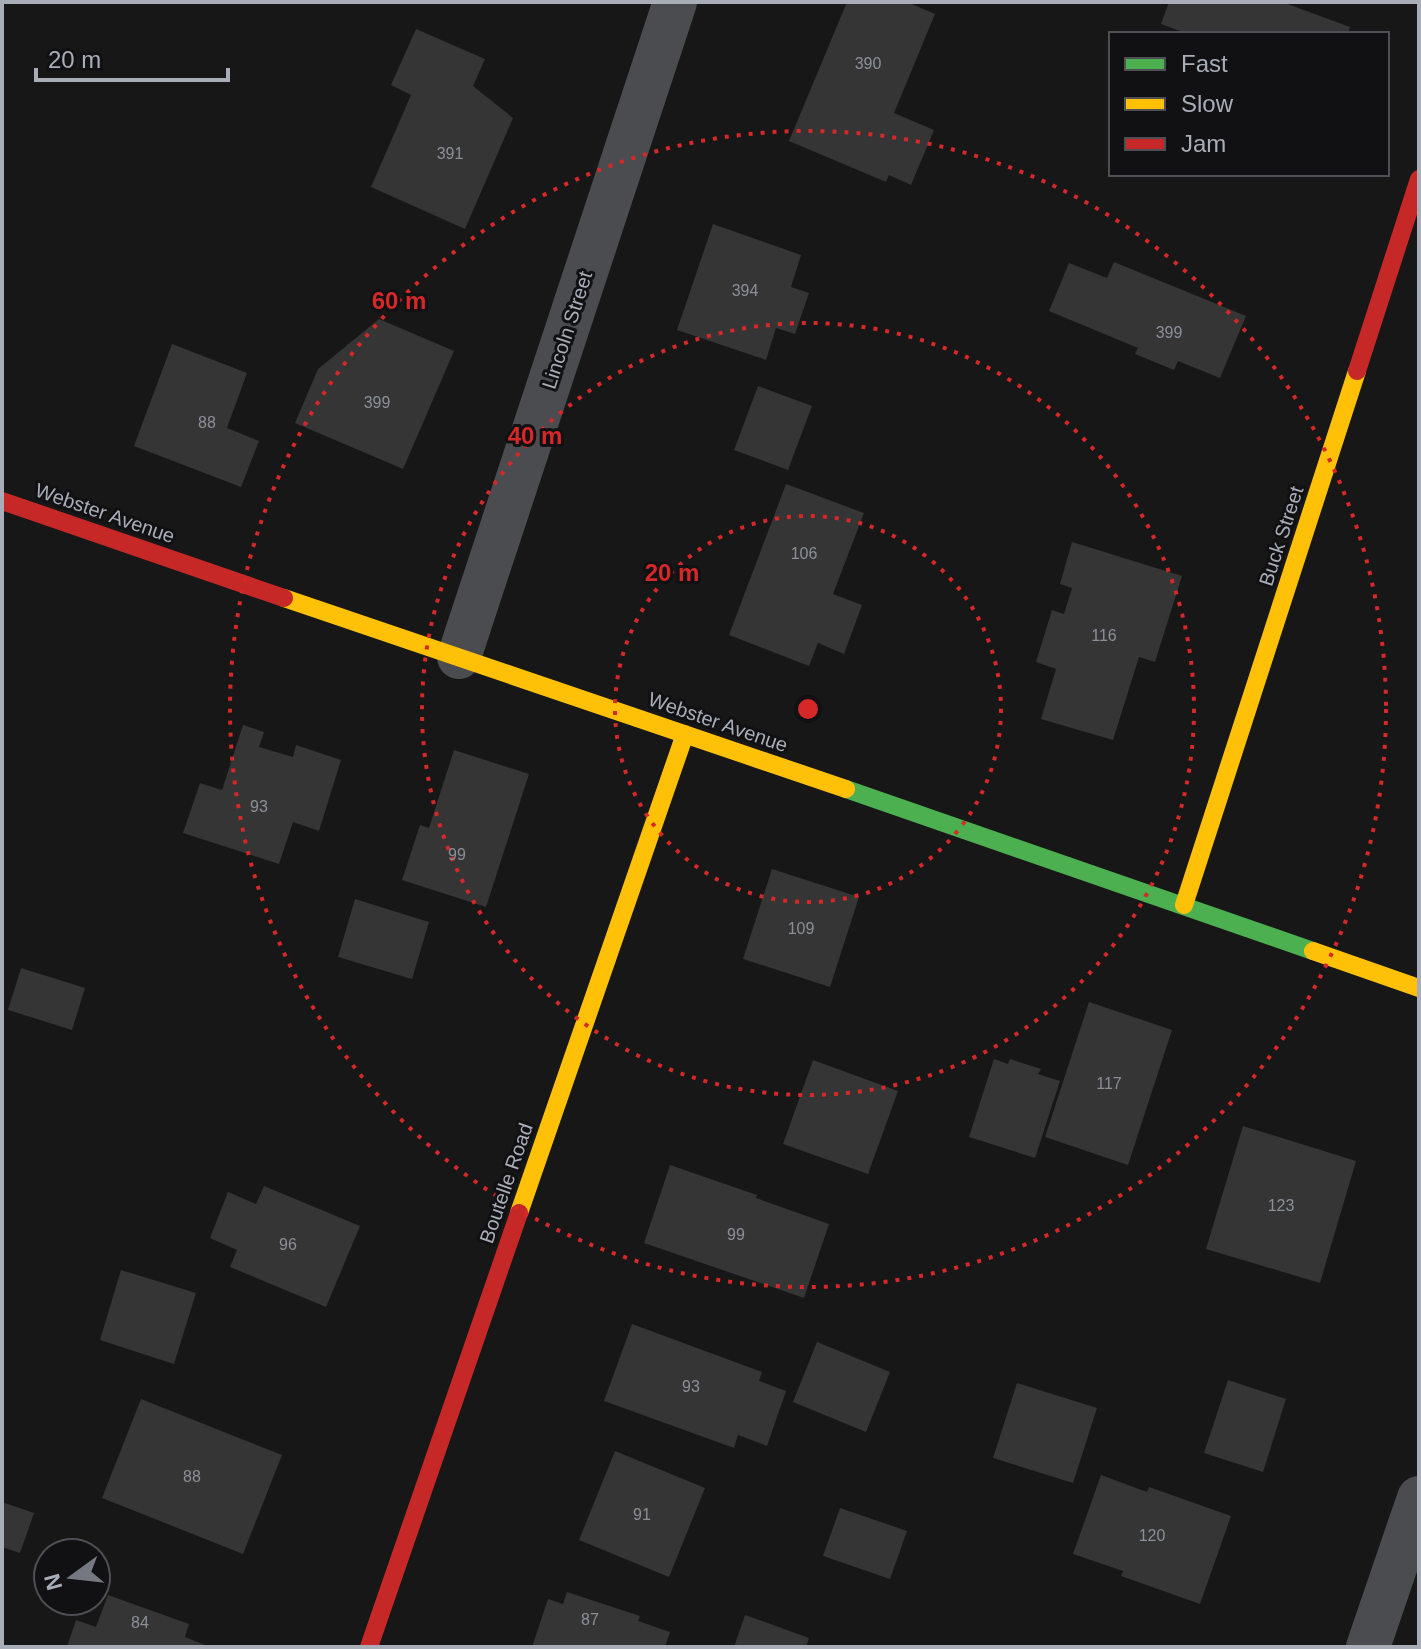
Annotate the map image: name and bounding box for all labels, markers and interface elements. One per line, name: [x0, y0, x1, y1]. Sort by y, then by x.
scale bar: [36, 32, 228, 82]
legend: [1109, 32, 1389, 176]
text: 20 m: [48, 46, 101, 73]
text: Fast: [1181, 50, 1228, 77]
house number: 390: [855, 55, 881, 72]
text: Slow: [1181, 90, 1234, 117]
text: Jam: [1181, 130, 1226, 157]
house number: 391: [437, 145, 463, 162]
street label: Lincoln Street: [538, 268, 596, 392]
house number: 394: [732, 282, 758, 299]
text: 60 m: [372, 287, 426, 314]
house number: 399: [1156, 324, 1182, 341]
house number: 399: [364, 394, 390, 411]
house number: 88: [198, 414, 216, 431]
text: 40 m: [508, 422, 562, 449]
street label: Webster Avenue: [32, 479, 178, 547]
street label: Buck Street: [1255, 483, 1308, 589]
house number: 106: [791, 545, 817, 562]
text: 20 m: [645, 559, 699, 586]
house number: 116: [1091, 627, 1117, 644]
street label: Webster Avenue: [645, 688, 791, 756]
centre of rings: [794, 695, 822, 723]
house number: 93: [250, 798, 268, 815]
house number: 99: [448, 846, 466, 863]
house number: 109: [788, 920, 814, 937]
house number: 117: [1096, 1075, 1122, 1092]
street label: Boutelle Road: [475, 1120, 537, 1246]
house number: 123: [1268, 1197, 1294, 1214]
house number: 99: [727, 1226, 745, 1243]
house number: 96: [279, 1236, 297, 1253]
house number: 93: [682, 1378, 700, 1395]
house number: 88: [183, 1468, 201, 1485]
house number: 91: [633, 1506, 651, 1523]
house number: 120: [1139, 1527, 1165, 1544]
north arrow: [32, 1537, 112, 1617]
text: N: [39, 1571, 67, 1593]
house number: 87: [581, 1611, 599, 1628]
house number: 84: [131, 1614, 149, 1631]

